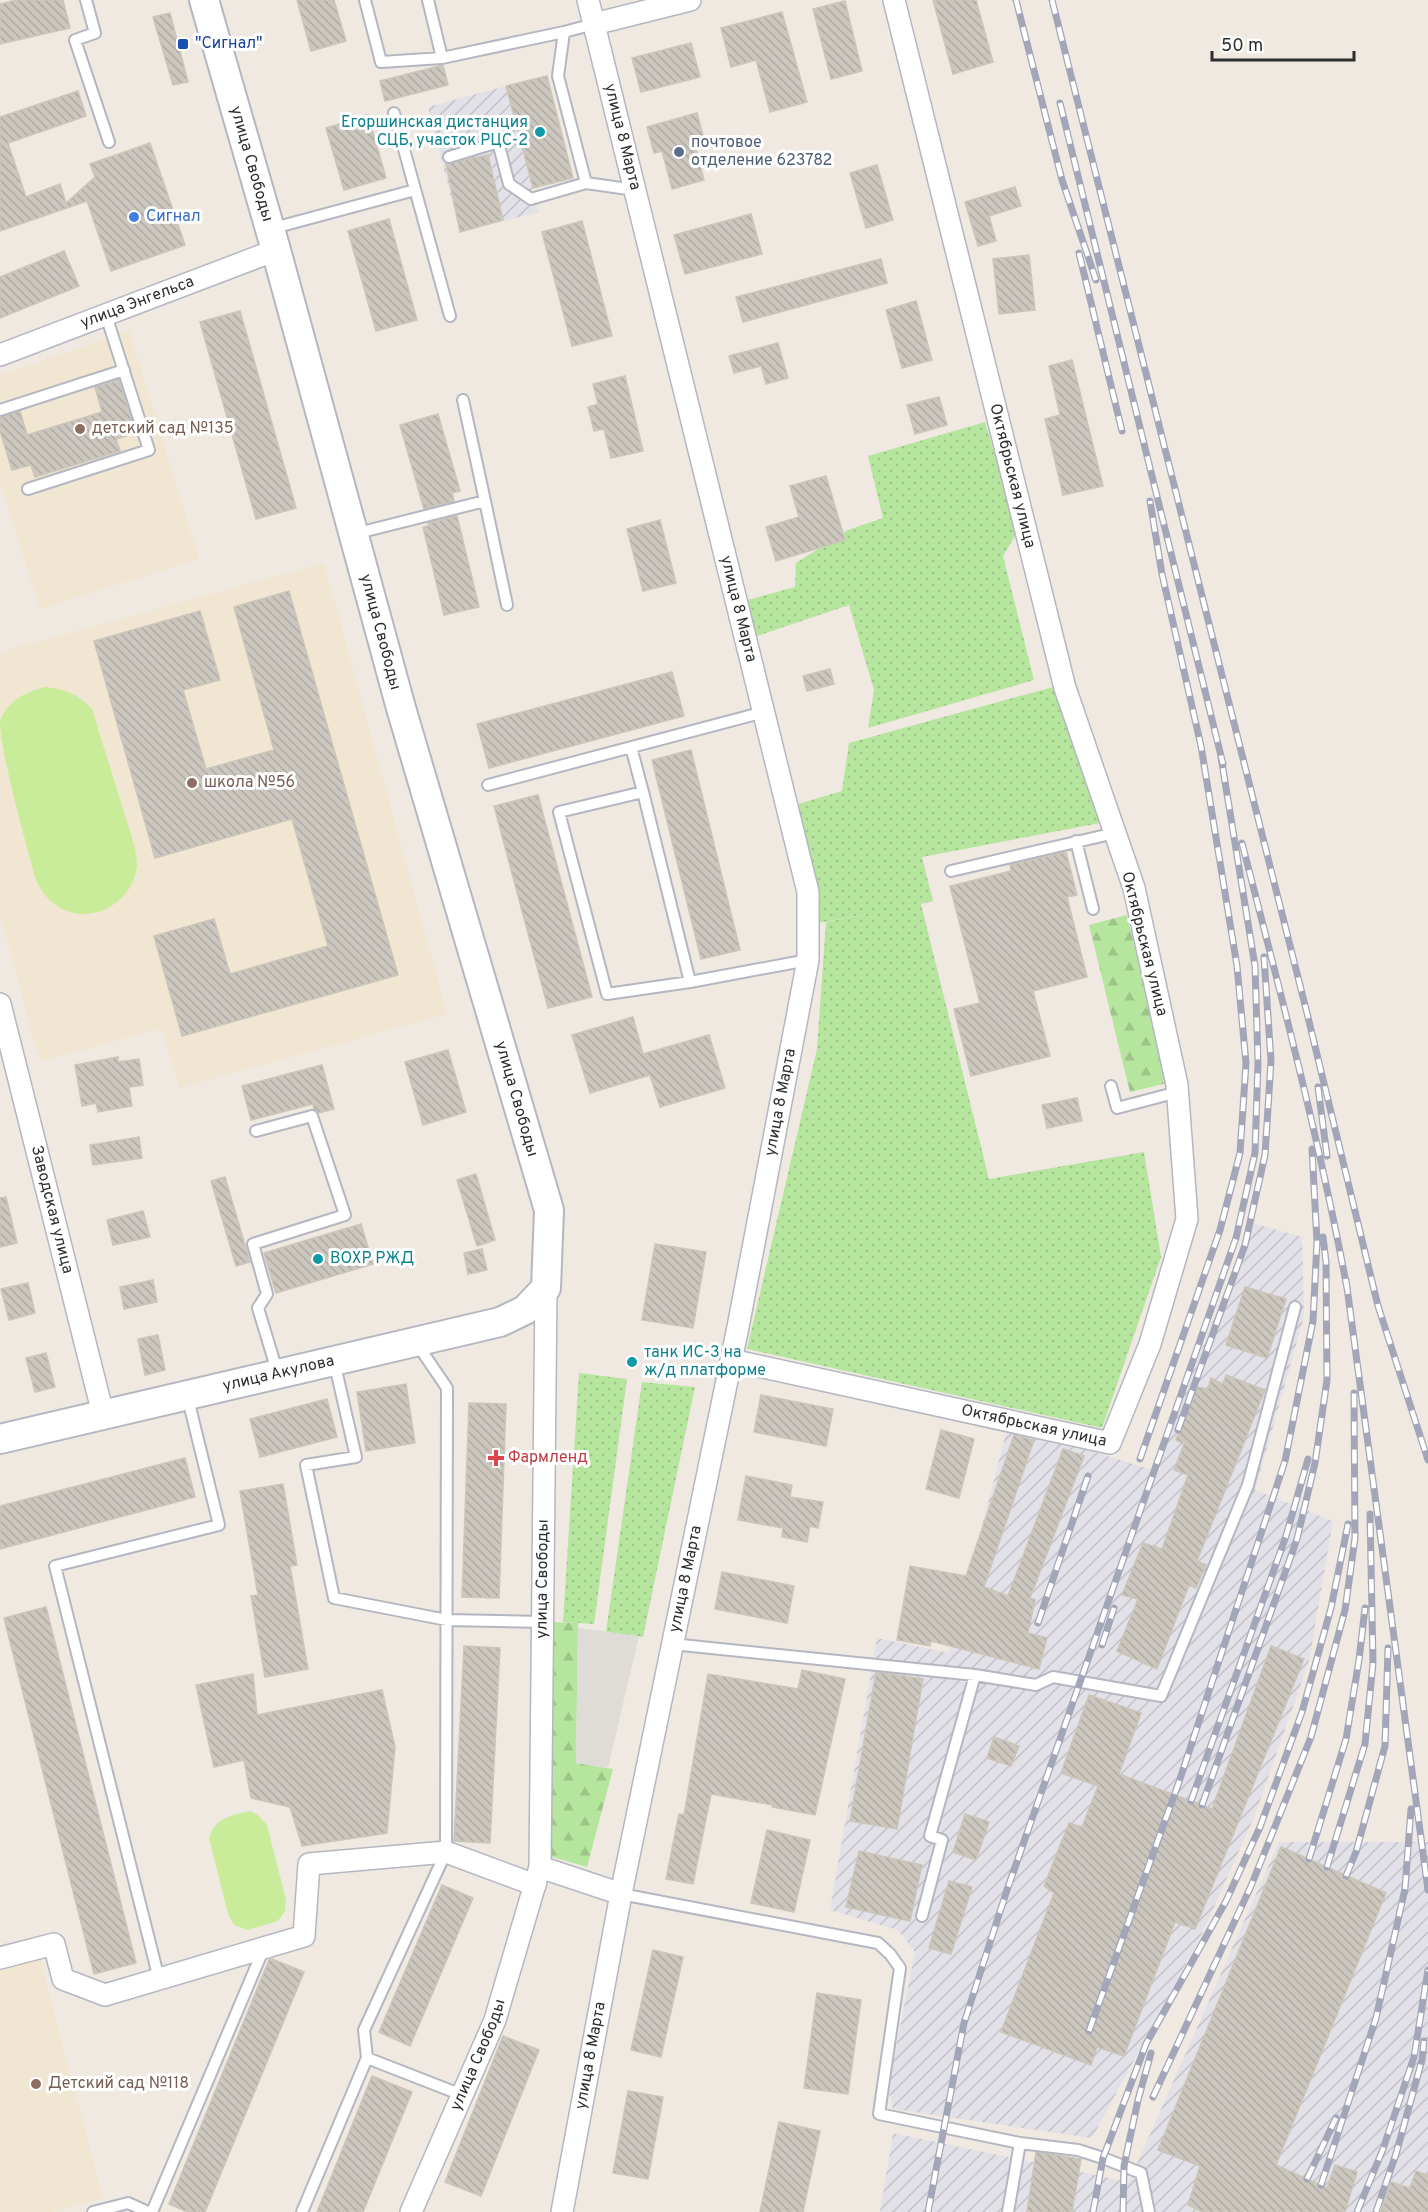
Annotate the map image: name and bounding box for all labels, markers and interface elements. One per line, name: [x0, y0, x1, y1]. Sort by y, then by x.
scale bar: [1212, 24, 1354, 62]
place label: "Сигнал": [195, 34, 263, 54]
text: 50 m: [1221, 35, 1263, 58]
marker: "Сигнал": [176, 37, 190, 51]
street label: улица 8 Марта: [599, 82, 645, 192]
street label: улица Свободы: [225, 104, 277, 224]
place label: Егоршинская дистанция СЦБ, участок РЦС-2: [341, 113, 528, 151]
marker: Егоршинская дистанция СЦБ, участок РЦС-2: [533, 125, 547, 139]
place label: почтовое отделение 623782: [691, 133, 832, 171]
marker: почтовое отделение 623782: [672, 145, 686, 159]
place label: Сигнал: [146, 207, 201, 227]
marker: Сигнал: [127, 210, 141, 224]
street label: улица Энгельса: [78, 272, 197, 333]
street label: Октябрьская улица: [984, 402, 1040, 550]
place label: детский сад №135: [92, 419, 234, 439]
marker: детский сад №135: [73, 422, 87, 436]
street label: улица 8 Марта: [715, 554, 761, 664]
street label: улица Свободы: [355, 572, 405, 692]
place label: школа №56: [204, 773, 295, 793]
marker: школа №56: [185, 776, 199, 790]
street label: Октябрьская улица: [1116, 870, 1172, 1018]
street label: улица Свободы: [490, 1039, 542, 1159]
street label: улица 8 Марта: [761, 1047, 801, 1158]
street label: Заводская улица: [26, 1143, 77, 1276]
place label: ВОХР РЖД: [330, 1249, 414, 1269]
marker: ВОХР РЖД: [311, 1252, 325, 1266]
place label: танк ИС-3 на ж/д платформе: [644, 1343, 766, 1381]
street label: улица Акулова: [221, 1351, 336, 1397]
marker: танк ИС-3 на ж/д платформе: [625, 1355, 639, 1369]
street label: Октябрьская улица: [959, 1401, 1108, 1452]
place label: Фармленд: [508, 1448, 588, 1468]
marker: Фармленд: [489, 1451, 503, 1465]
street label: улица Свободы: [532, 1519, 554, 1639]
street label: улица 8 Марта: [665, 1524, 707, 1635]
street label: улица Свободы: [446, 1997, 511, 2114]
street label: улица 8 Марта: [571, 2000, 611, 2111]
place label: Детский сад №118: [48, 2074, 189, 2094]
marker: Детский сад №118: [29, 2077, 43, 2091]

